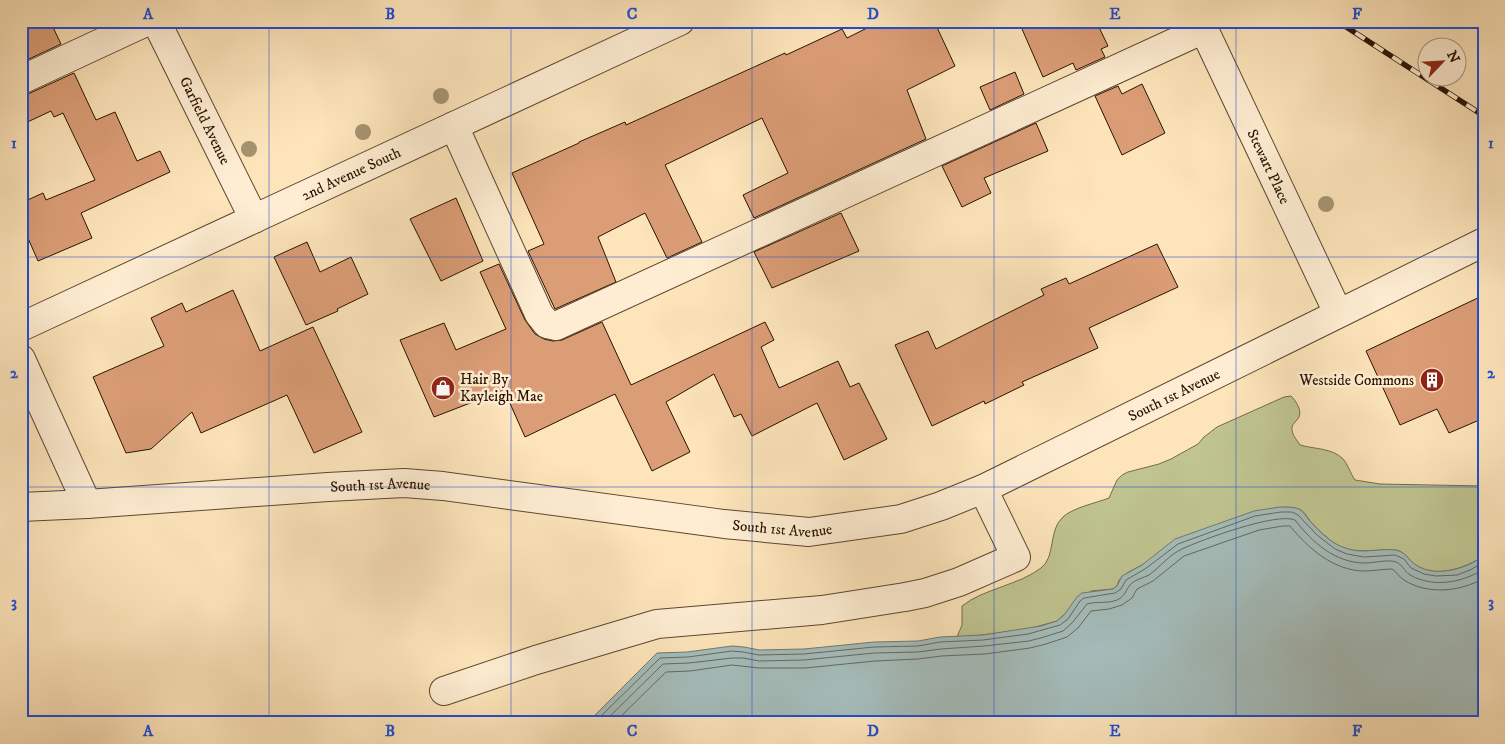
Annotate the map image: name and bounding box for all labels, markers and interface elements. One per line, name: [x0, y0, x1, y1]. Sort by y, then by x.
text: A: [142, 4, 154, 24]
text: B: [385, 4, 395, 24]
text: C: [627, 4, 637, 24]
text: D: [867, 4, 879, 24]
text: E: [1109, 4, 1121, 24]
text: F: [1352, 4, 1362, 24]
north arrow: [1418, 38, 1468, 88]
text: N: [1442, 48, 1464, 66]
street label: Garfield Avenue: [175, 74, 235, 168]
street label: Stewart Place: [1243, 126, 1294, 207]
text: 1: [11, 133, 17, 153]
text: 1: [1488, 133, 1494, 153]
street label: 2nd Avenue South: [299, 143, 404, 205]
text: 2: [10, 363, 19, 383]
text: 2: [1487, 363, 1496, 383]
street label: South 1st Avenue: [1125, 365, 1223, 426]
building icon: Westside Commons: [1419, 367, 1445, 393]
place label: Hair By Kayleigh Mae: [460, 370, 543, 406]
place label: Westside Commons: [1298, 371, 1414, 390]
shop icon: Hair By Kayleigh Mae: [430, 375, 456, 401]
street label: South 1st Avenue: [330, 474, 431, 497]
street label: South 1st Avenue: [731, 516, 833, 542]
text: 3: [11, 592, 17, 612]
text: 3: [1488, 592, 1494, 612]
text: A: [142, 721, 154, 741]
text: B: [385, 721, 395, 741]
text: C: [627, 721, 637, 741]
text: D: [867, 721, 879, 741]
text: E: [1109, 721, 1121, 741]
text: F: [1352, 721, 1362, 741]

